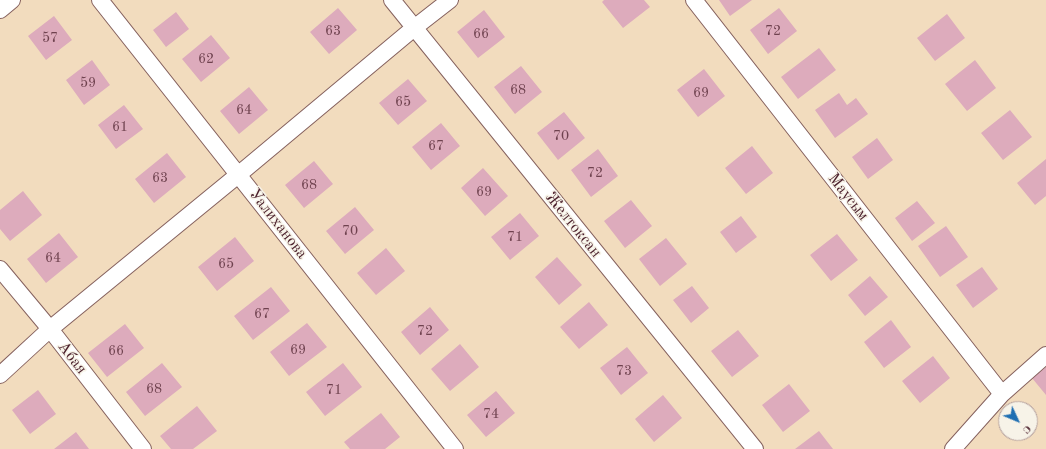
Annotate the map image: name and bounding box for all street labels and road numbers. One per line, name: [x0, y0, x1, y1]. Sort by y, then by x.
street label: Маусым: [824, 169, 872, 225]
street label: Уалиханова: [245, 185, 311, 263]
street label: Желтоксан: [541, 188, 605, 262]
street label: Абая: [53, 338, 91, 378]

